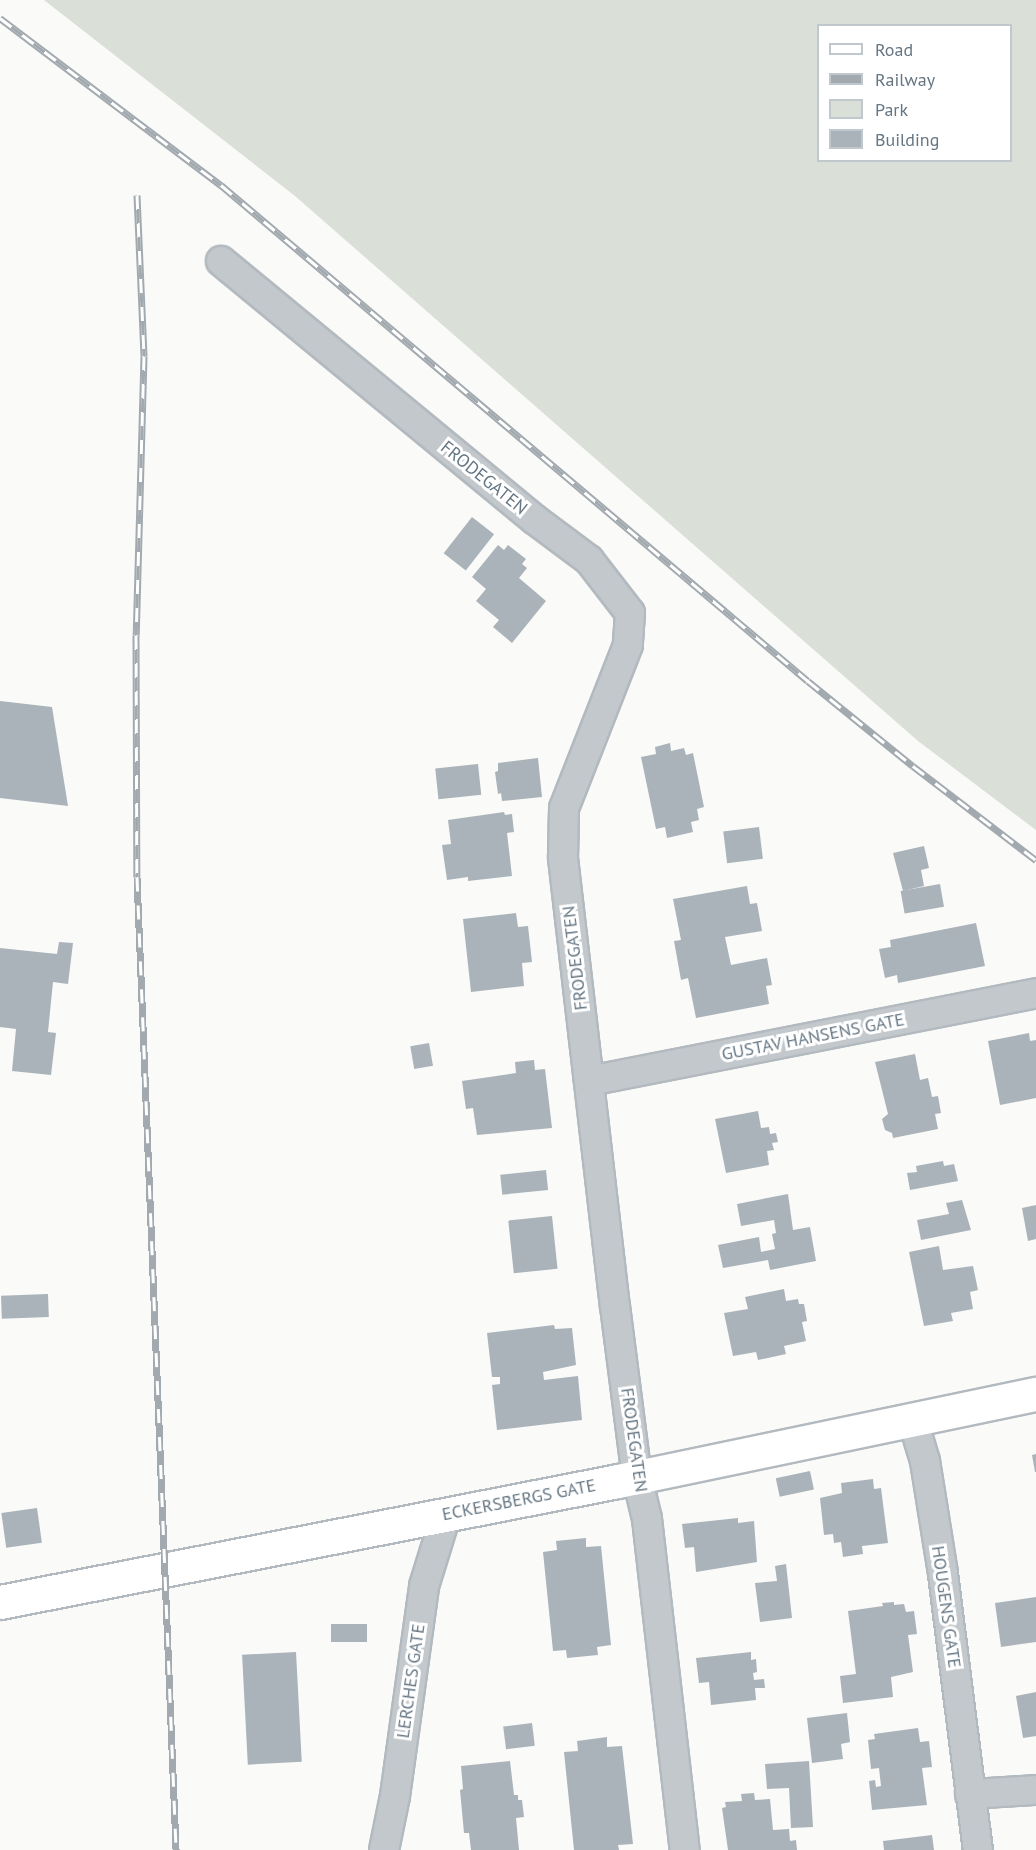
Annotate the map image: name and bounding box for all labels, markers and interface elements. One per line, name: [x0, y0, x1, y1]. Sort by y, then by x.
legend: [817, 24, 1012, 162]
text: Road: [875, 38, 913, 61]
text: Railway: [875, 68, 935, 91]
text: Park: [875, 98, 908, 121]
text: Building: [875, 128, 939, 151]
street label: FRODEGATEN: [436, 437, 532, 519]
street label: FRODEGATEN: [558, 905, 592, 1011]
street label: GUSTAV HANSENS GATE: [720, 1009, 906, 1065]
street label: FRODEGATEN: [616, 1386, 652, 1494]
street label: ECKERSBERGS GATE: [440, 1474, 598, 1526]
street label: HOUGENS GATE: [927, 1544, 965, 1670]
street label: LERCHES GATE: [392, 1622, 430, 1740]

